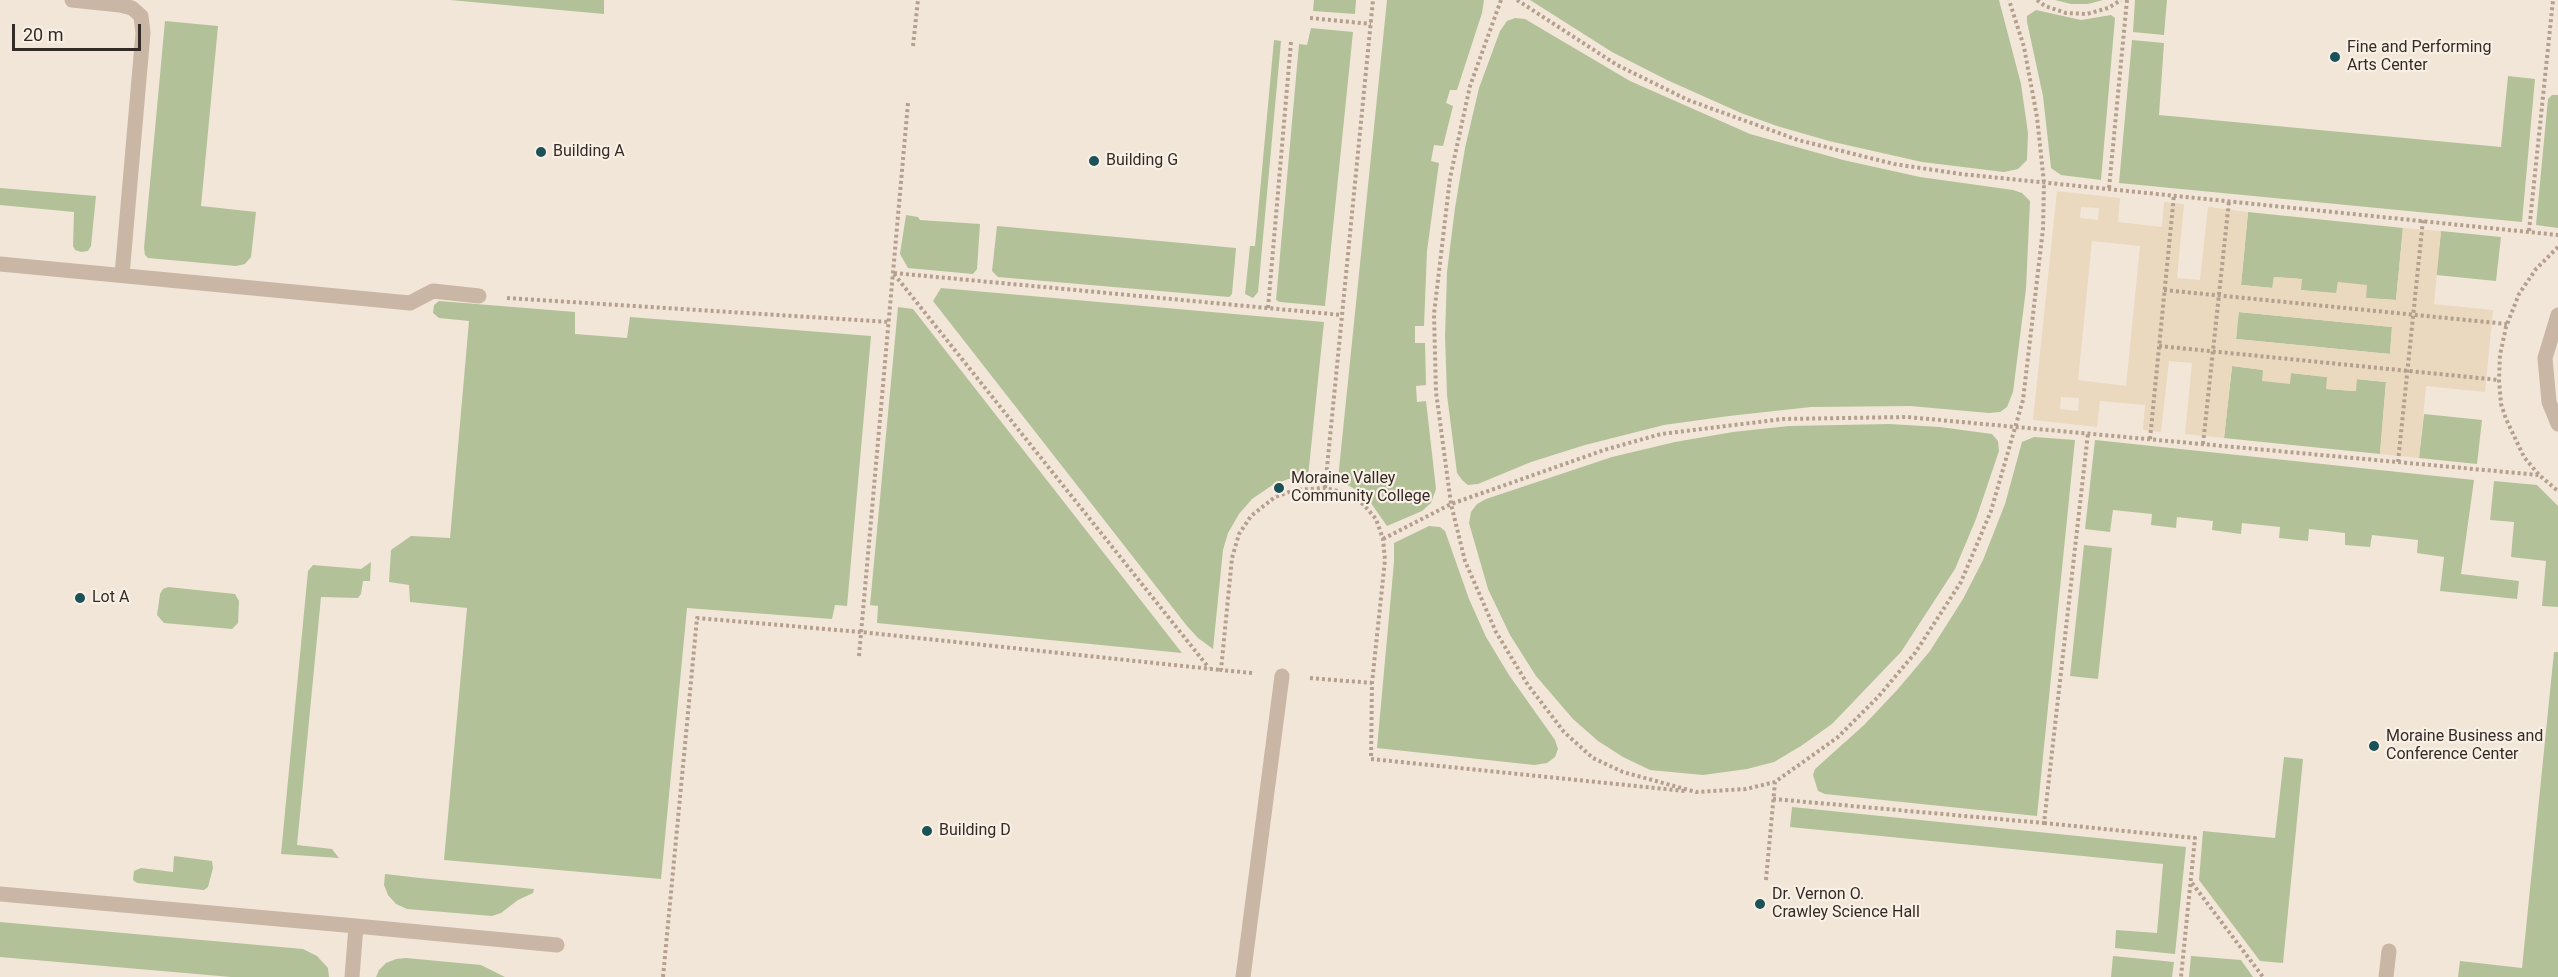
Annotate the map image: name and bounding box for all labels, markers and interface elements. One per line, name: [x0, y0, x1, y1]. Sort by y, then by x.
scale bar: [15, 12, 144, 50]
text: 20 m: [23, 24, 63, 45]
place label: Fine and Performing Arts Center: [2347, 38, 2491, 76]
marker: Fine and Performing Arts Center: [2328, 50, 2342, 64]
place label: Building A: [553, 142, 625, 162]
marker: Building A: [534, 145, 548, 159]
place label: Building G: [1106, 151, 1178, 171]
marker: Building G: [1087, 154, 1101, 168]
place label: Moraine Valley Community College: [1291, 469, 1430, 507]
marker: Moraine Valley Community College: [1272, 481, 1286, 495]
place label: Lot A: [92, 588, 129, 608]
marker: Lot A: [73, 591, 87, 605]
place label: Moraine Business and Conference Center: [2386, 727, 2543, 765]
marker: Moraine Business and Conference Center: [2367, 739, 2381, 753]
place label: Building D: [939, 821, 1011, 841]
marker: Building D: [920, 824, 934, 838]
place label: Dr. Vernon O. Crawley Science Hall: [1772, 885, 1920, 923]
marker: Dr. Vernon O. Crawley Science Hall: [1753, 897, 1767, 911]

